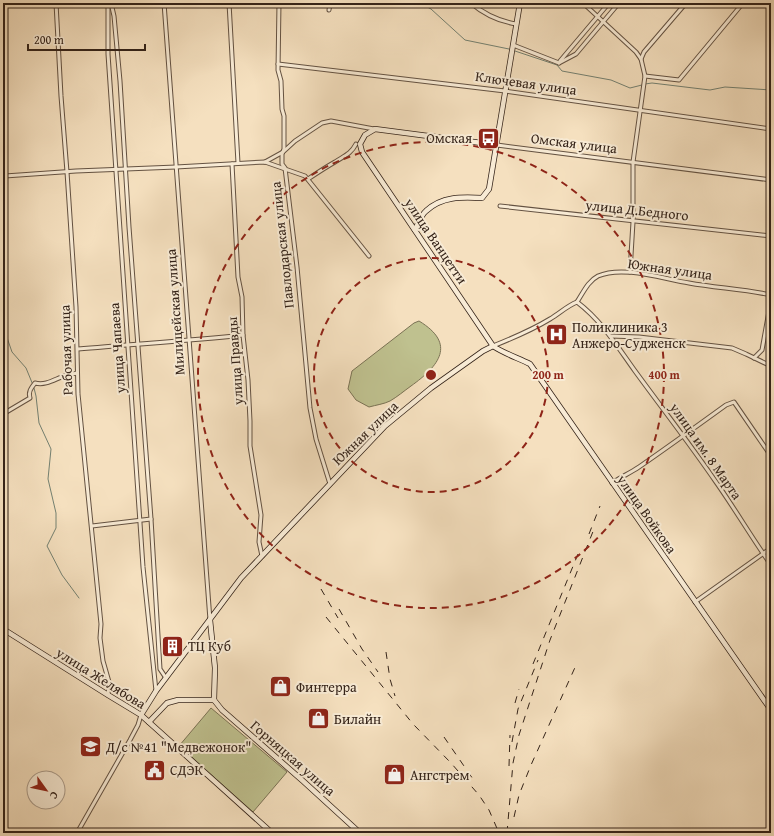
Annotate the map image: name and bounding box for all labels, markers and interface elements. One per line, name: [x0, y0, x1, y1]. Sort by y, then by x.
scale bar: [28, 26, 145, 52]
text: 200 m: [34, 31, 64, 48]
street label: Ключевая улица: [474, 66, 578, 100]
bus stop icon: Омская: [475, 125, 501, 151]
place label: Омская: [426, 128, 472, 148]
street label: Омская улица: [530, 128, 619, 158]
street label: Павлодарская улица: [265, 180, 299, 309]
street label: улица Ванцетти: [399, 193, 472, 288]
street label: улица Д.Бедного: [583, 195, 690, 225]
street label: Милицейская улица: [161, 248, 189, 376]
street label: Южная улица: [627, 253, 714, 285]
street label: улица Чапаева: [104, 302, 130, 395]
street label: Рабочая улица: [54, 304, 78, 396]
street label: улица Правды: [222, 316, 248, 407]
place label: Поликлиника 3 Анжеро-Судженск: [572, 317, 686, 353]
hospital icon: Поликлиника 3 Анжеро-Судженск: [543, 322, 569, 348]
text: 200 m: [532, 366, 565, 383]
text: 400 m: [648, 366, 681, 383]
centre of rings: [424, 368, 438, 382]
street label: Южная улица: [327, 396, 403, 470]
street label: улица им. 8 Марта: [665, 398, 747, 504]
street label: улица Войкова: [612, 470, 682, 558]
building icon: ТЦ Куб: [160, 633, 186, 659]
place label: ТЦ Куб: [188, 636, 231, 656]
street label: улица Желябова: [51, 642, 150, 714]
shop icon: Финтерра: [268, 674, 294, 700]
place label: Финтерра: [296, 677, 357, 697]
shop icon: Билайн: [305, 706, 331, 732]
place label: Билайн: [334, 709, 381, 729]
street label: Горняцкая улица: [246, 715, 340, 801]
school or university icon: Д/с №41 "Медвежонок": [77, 734, 103, 760]
place label: Д/с №41 "Медвежонок": [105, 737, 252, 757]
public building icon: СДЭК: [141, 757, 167, 783]
place label: СДЭК: [170, 760, 204, 780]
shop icon: Ангстрем: [381, 762, 407, 788]
place label: Ангстрем: [410, 765, 470, 785]
north arrow: [26, 770, 66, 810]
text: С: [46, 788, 63, 802]

